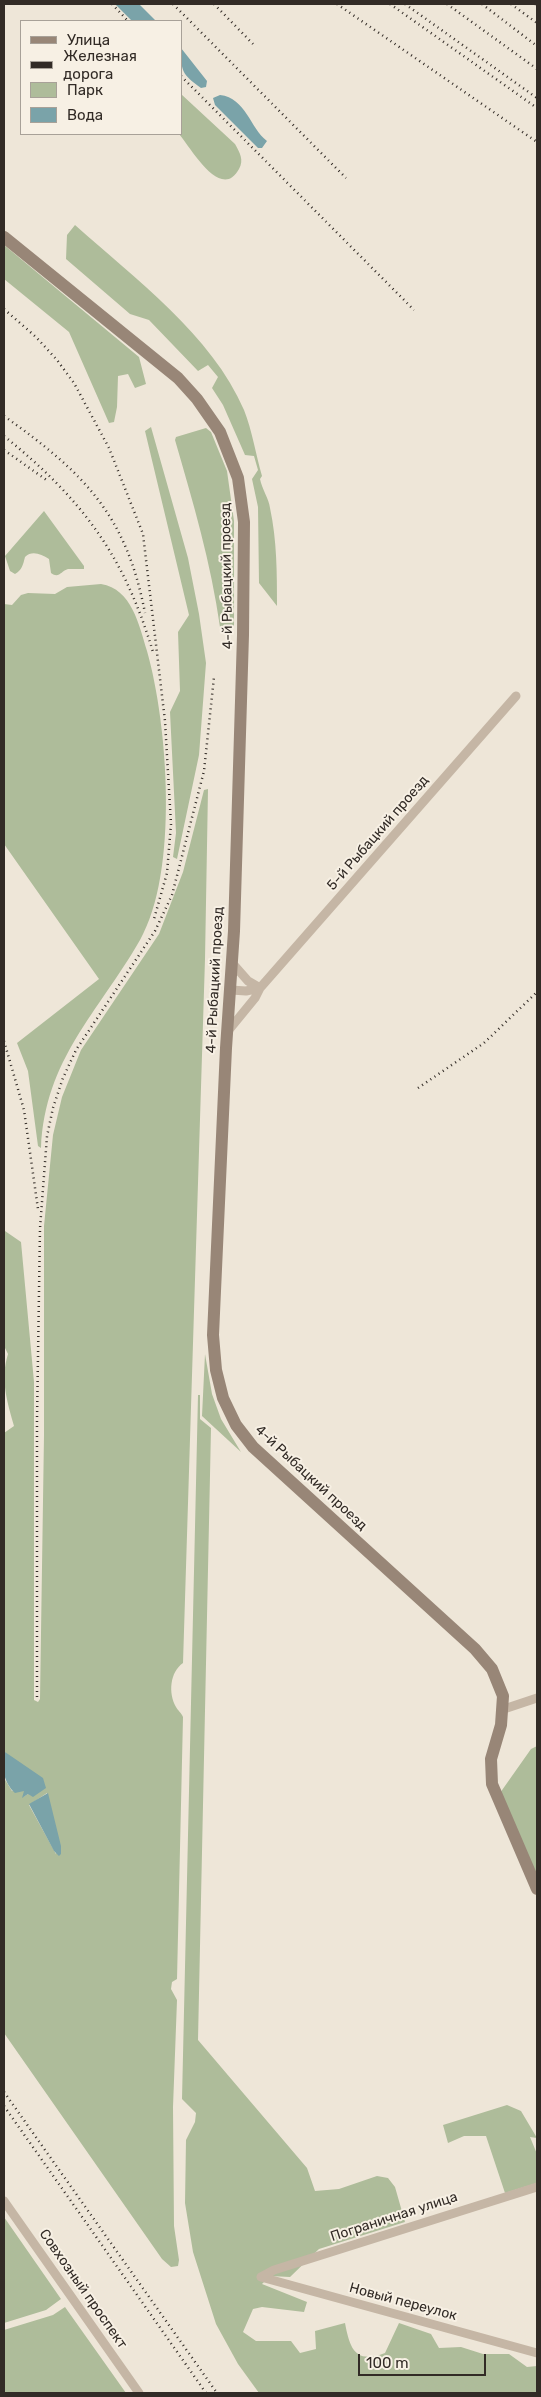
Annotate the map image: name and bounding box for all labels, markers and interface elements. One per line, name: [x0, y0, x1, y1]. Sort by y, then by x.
legend: [20, 20, 182, 135]
text: Улица: [67, 31, 110, 49]
text: Железная дорога: [63, 47, 137, 83]
text: Парк: [67, 81, 103, 99]
text: Вода: [67, 106, 103, 124]
street label: 4-й Рыбацкий проезд: [217, 502, 237, 650]
street label: 5-й Рыбацкий проезд: [324, 772, 432, 894]
street label: 4-й Рыбацкий проезд: [203, 906, 227, 1054]
street label: 4-й Рыбацкий проезд: [252, 1422, 370, 1534]
street label: Пограничная улица: [328, 2189, 460, 2245]
street label: Совхозный проспект: [36, 2226, 130, 2352]
street label: Новый переулок: [347, 2280, 459, 2324]
scale bar: [361, 2344, 488, 2376]
text: 100 m: [366, 2354, 408, 2372]

